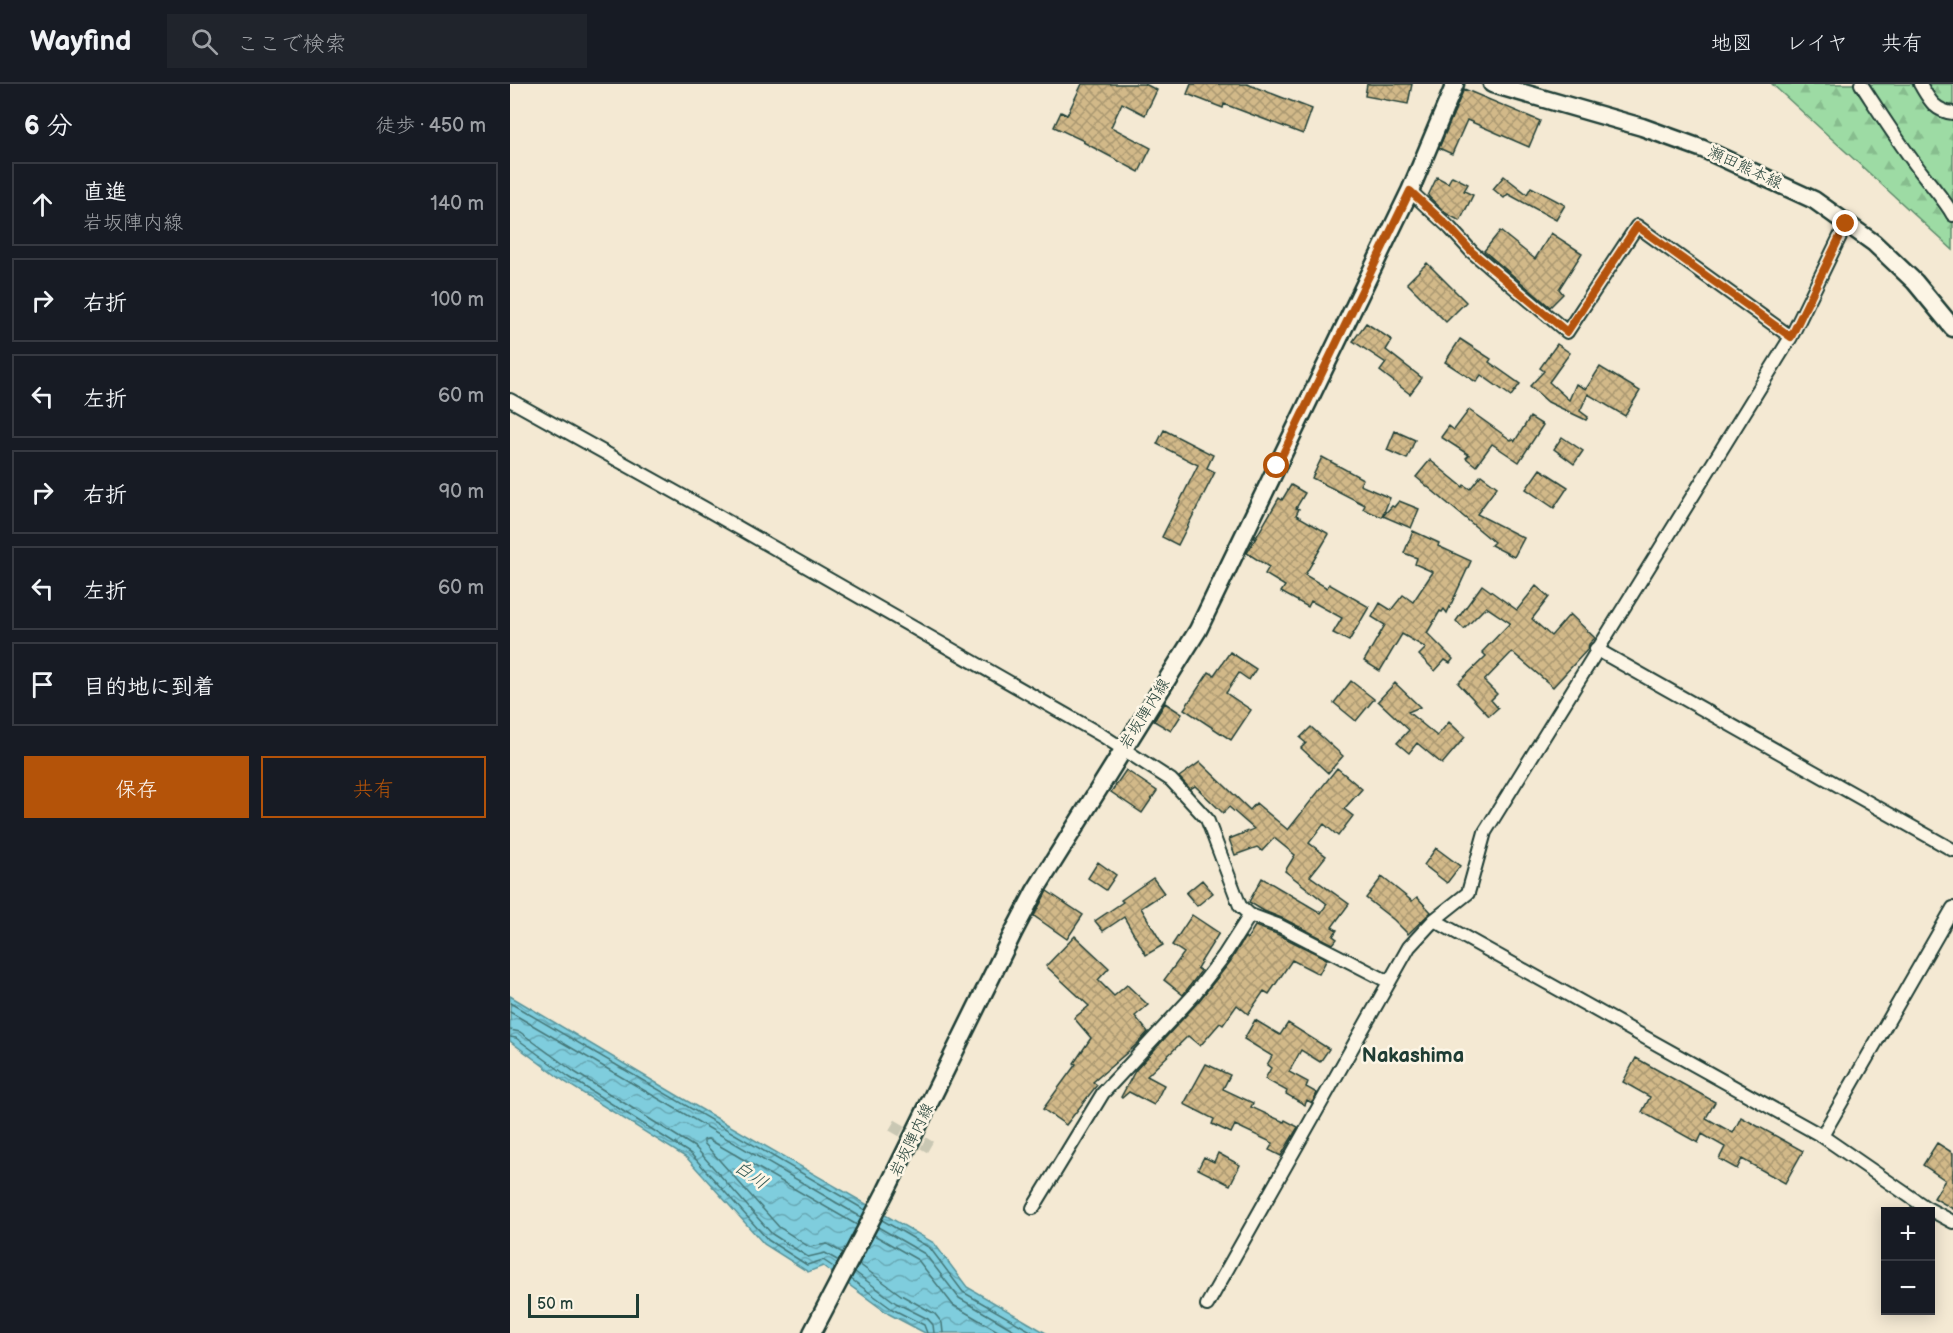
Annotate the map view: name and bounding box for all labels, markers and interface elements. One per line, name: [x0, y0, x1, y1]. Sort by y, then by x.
search box: [167, 14, 587, 68]
text: Wayfind: [30, 25, 131, 58]
icon: search: [188, 25, 221, 58]
text: ここで検索: [236, 31, 346, 58]
text: 地図: [1711, 31, 1753, 56]
text: レイヤ: [1786, 31, 1848, 56]
text: 共有: [1881, 31, 1923, 56]
text: 6 分: [24, 111, 73, 142]
text: 徒歩 · 450 m: [376, 114, 486, 138]
street label: 瀬田熊本線: [1705, 142, 1785, 194]
text: 直進: [83, 179, 127, 206]
icon: ahead: [26, 188, 59, 221]
text: 140 m: [430, 192, 484, 216]
route end: [1832, 210, 1858, 236]
text: 岩坂陣内線: [83, 211, 183, 235]
icon: right: [26, 284, 59, 317]
text: 100 m: [431, 288, 484, 312]
text: 右折: [83, 290, 127, 317]
icon: left: [26, 380, 59, 413]
text: 60 m: [438, 384, 484, 408]
text: 左折: [83, 386, 127, 413]
route start: [1263, 452, 1289, 478]
icon: right: [26, 476, 59, 509]
text: 90 m: [439, 480, 484, 504]
text: 右折: [83, 482, 127, 509]
icon: left: [26, 572, 59, 605]
text: 60 m: [438, 576, 484, 600]
text: 左折: [83, 578, 127, 605]
icon: arrive: [26, 668, 59, 701]
text: 目的地に到着: [83, 674, 215, 701]
street label: 岩坂陣内線: [1116, 675, 1174, 753]
button: 保存: [24, 756, 249, 818]
button: 共有: [261, 756, 486, 818]
district label: Nakashima: [1362, 1044, 1464, 1068]
street label: 岩坂陣内線: [886, 1100, 938, 1180]
water label: 白川: [730, 1156, 772, 1194]
map controls: [1881, 1207, 1935, 1315]
button: +: [1881, 1207, 1935, 1261]
button: −: [1881, 1261, 1935, 1315]
scale bar: [528, 1291, 639, 1318]
text: 50 m: [537, 1295, 573, 1314]

